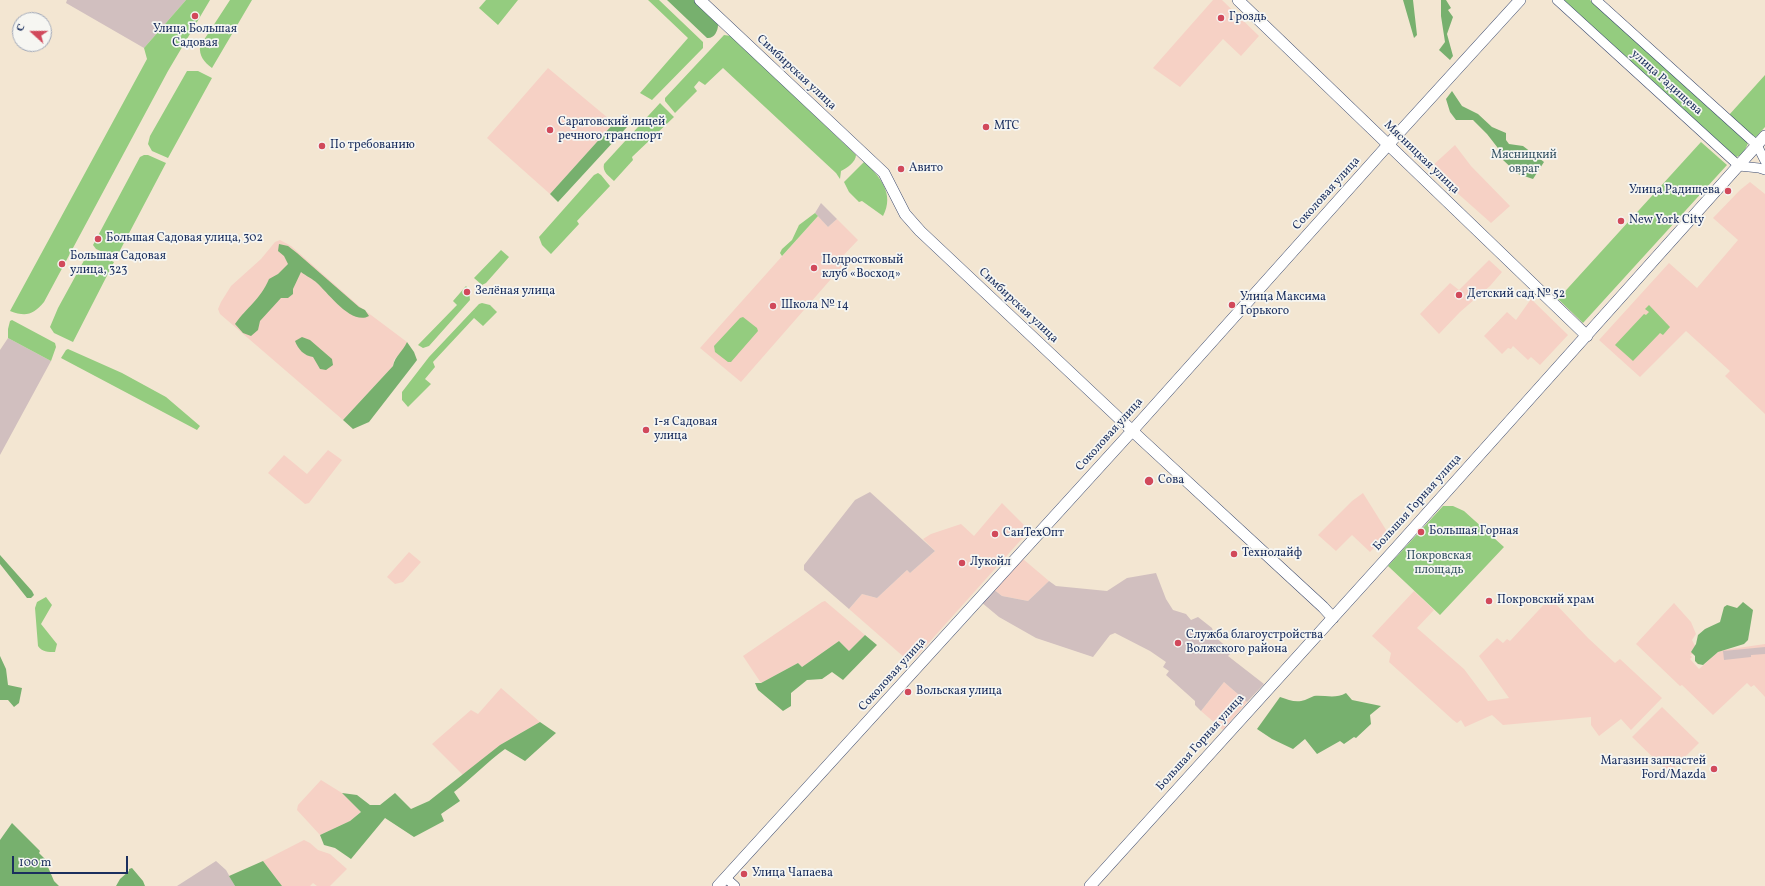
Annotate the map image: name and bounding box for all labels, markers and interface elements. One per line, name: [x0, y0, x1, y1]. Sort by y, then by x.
marker: Улица Большая Садовая: [190, 11, 200, 21]
place label: Гроздь: [1229, 11, 1267, 25]
north arrow: [12, 12, 52, 52]
marker: Гроздь: [1216, 13, 1226, 23]
text: С: [13, 22, 30, 34]
place label: Улица Большая Садовая: [153, 23, 237, 51]
street label: Симбирская улица: [753, 32, 839, 114]
street label: улица Радищева: [1627, 47, 1705, 119]
place label: Саратовский лицей речного транспорт: [558, 116, 665, 144]
street label: Мясницкая улица: [1380, 118, 1462, 198]
place label: МТС: [994, 120, 1019, 134]
marker: МТС: [981, 122, 991, 132]
marker: Саратовский лицей речного транспорт: [545, 125, 555, 135]
place label: По требованию: [330, 139, 415, 153]
marker: По требованию: [317, 141, 327, 151]
park label: Мясницкий овраг: [1491, 149, 1557, 177]
street label: Соколовая улица: [1290, 154, 1364, 234]
place label: Авито: [909, 162, 943, 176]
marker: Авито: [896, 164, 906, 174]
place label: Улица Радищева: [1629, 184, 1720, 198]
marker: Улица Радищева: [1723, 186, 1733, 196]
place label: New York City: [1629, 214, 1704, 228]
marker: New York City: [1616, 216, 1626, 226]
place label: Большая Садовая улица, 302: [106, 232, 263, 246]
marker: Большая Садовая улица, 302: [93, 234, 103, 244]
place label: Большая Садовая улица, 323: [70, 250, 166, 278]
place label: Подростковый клуб «Восход»: [822, 254, 903, 282]
marker: Большая Садовая улица, 323: [57, 259, 67, 269]
marker: Подростковый клуб «Восход»: [809, 263, 819, 273]
street label: Симбирская улица: [975, 265, 1061, 347]
place label: Зелёная улица: [475, 285, 555, 299]
marker: Зелёная улица: [462, 287, 472, 297]
place label: Детский сад № 52: [1467, 288, 1565, 302]
marker: Детский сад № 52: [1454, 290, 1464, 300]
place label: Улица Максима Горького: [1240, 291, 1326, 319]
place label: Школа № 14: [781, 299, 849, 313]
marker: Улица Максима Горького: [1227, 300, 1237, 310]
marker: Школа № 14: [768, 301, 778, 311]
street label: Соколовая улица: [1073, 395, 1147, 475]
place label: 1-я Садовая улица: [654, 416, 717, 444]
marker: 1-я Садовая улица: [641, 425, 651, 435]
street label: Большая Горная улица: [1371, 452, 1465, 554]
place label: Сова: [1158, 474, 1184, 488]
marker: Сова: [1143, 475, 1155, 487]
place label: Большая Горная: [1429, 525, 1518, 539]
place label: СанТехОпт: [1003, 527, 1064, 541]
marker: Большая Горная: [1416, 527, 1426, 537]
marker: СанТехОпт: [990, 529, 1000, 539]
place label: Технолайф: [1242, 547, 1302, 561]
marker: Технолайф: [1229, 549, 1239, 559]
park label: Покровская площадь: [1406, 550, 1472, 578]
place label: Лукойл: [970, 556, 1011, 570]
marker: Лукойл: [957, 558, 967, 568]
place label: Покровский храм: [1497, 594, 1594, 608]
marker: Покровский храм: [1484, 596, 1494, 606]
place label: Служба благоустройства Волжского района: [1186, 629, 1323, 657]
street label: Соколовая улица: [856, 635, 930, 715]
marker: Служба благоустройства Волжского района: [1173, 638, 1183, 648]
place label: Вольская улица: [916, 685, 1002, 699]
marker: Вольская улица: [903, 687, 913, 697]
street label: Большая Горная улица: [1154, 692, 1248, 794]
place label: Магазин запчастей Ford/Mazda: [1600, 755, 1706, 783]
marker: Магазин запчастей Ford/Mazda: [1709, 764, 1719, 774]
scale bar: [14, 848, 130, 874]
text: 100 m: [19, 855, 51, 871]
place label: Улица Чапаева: [752, 867, 833, 881]
marker: Улица Чапаева: [739, 869, 749, 879]

